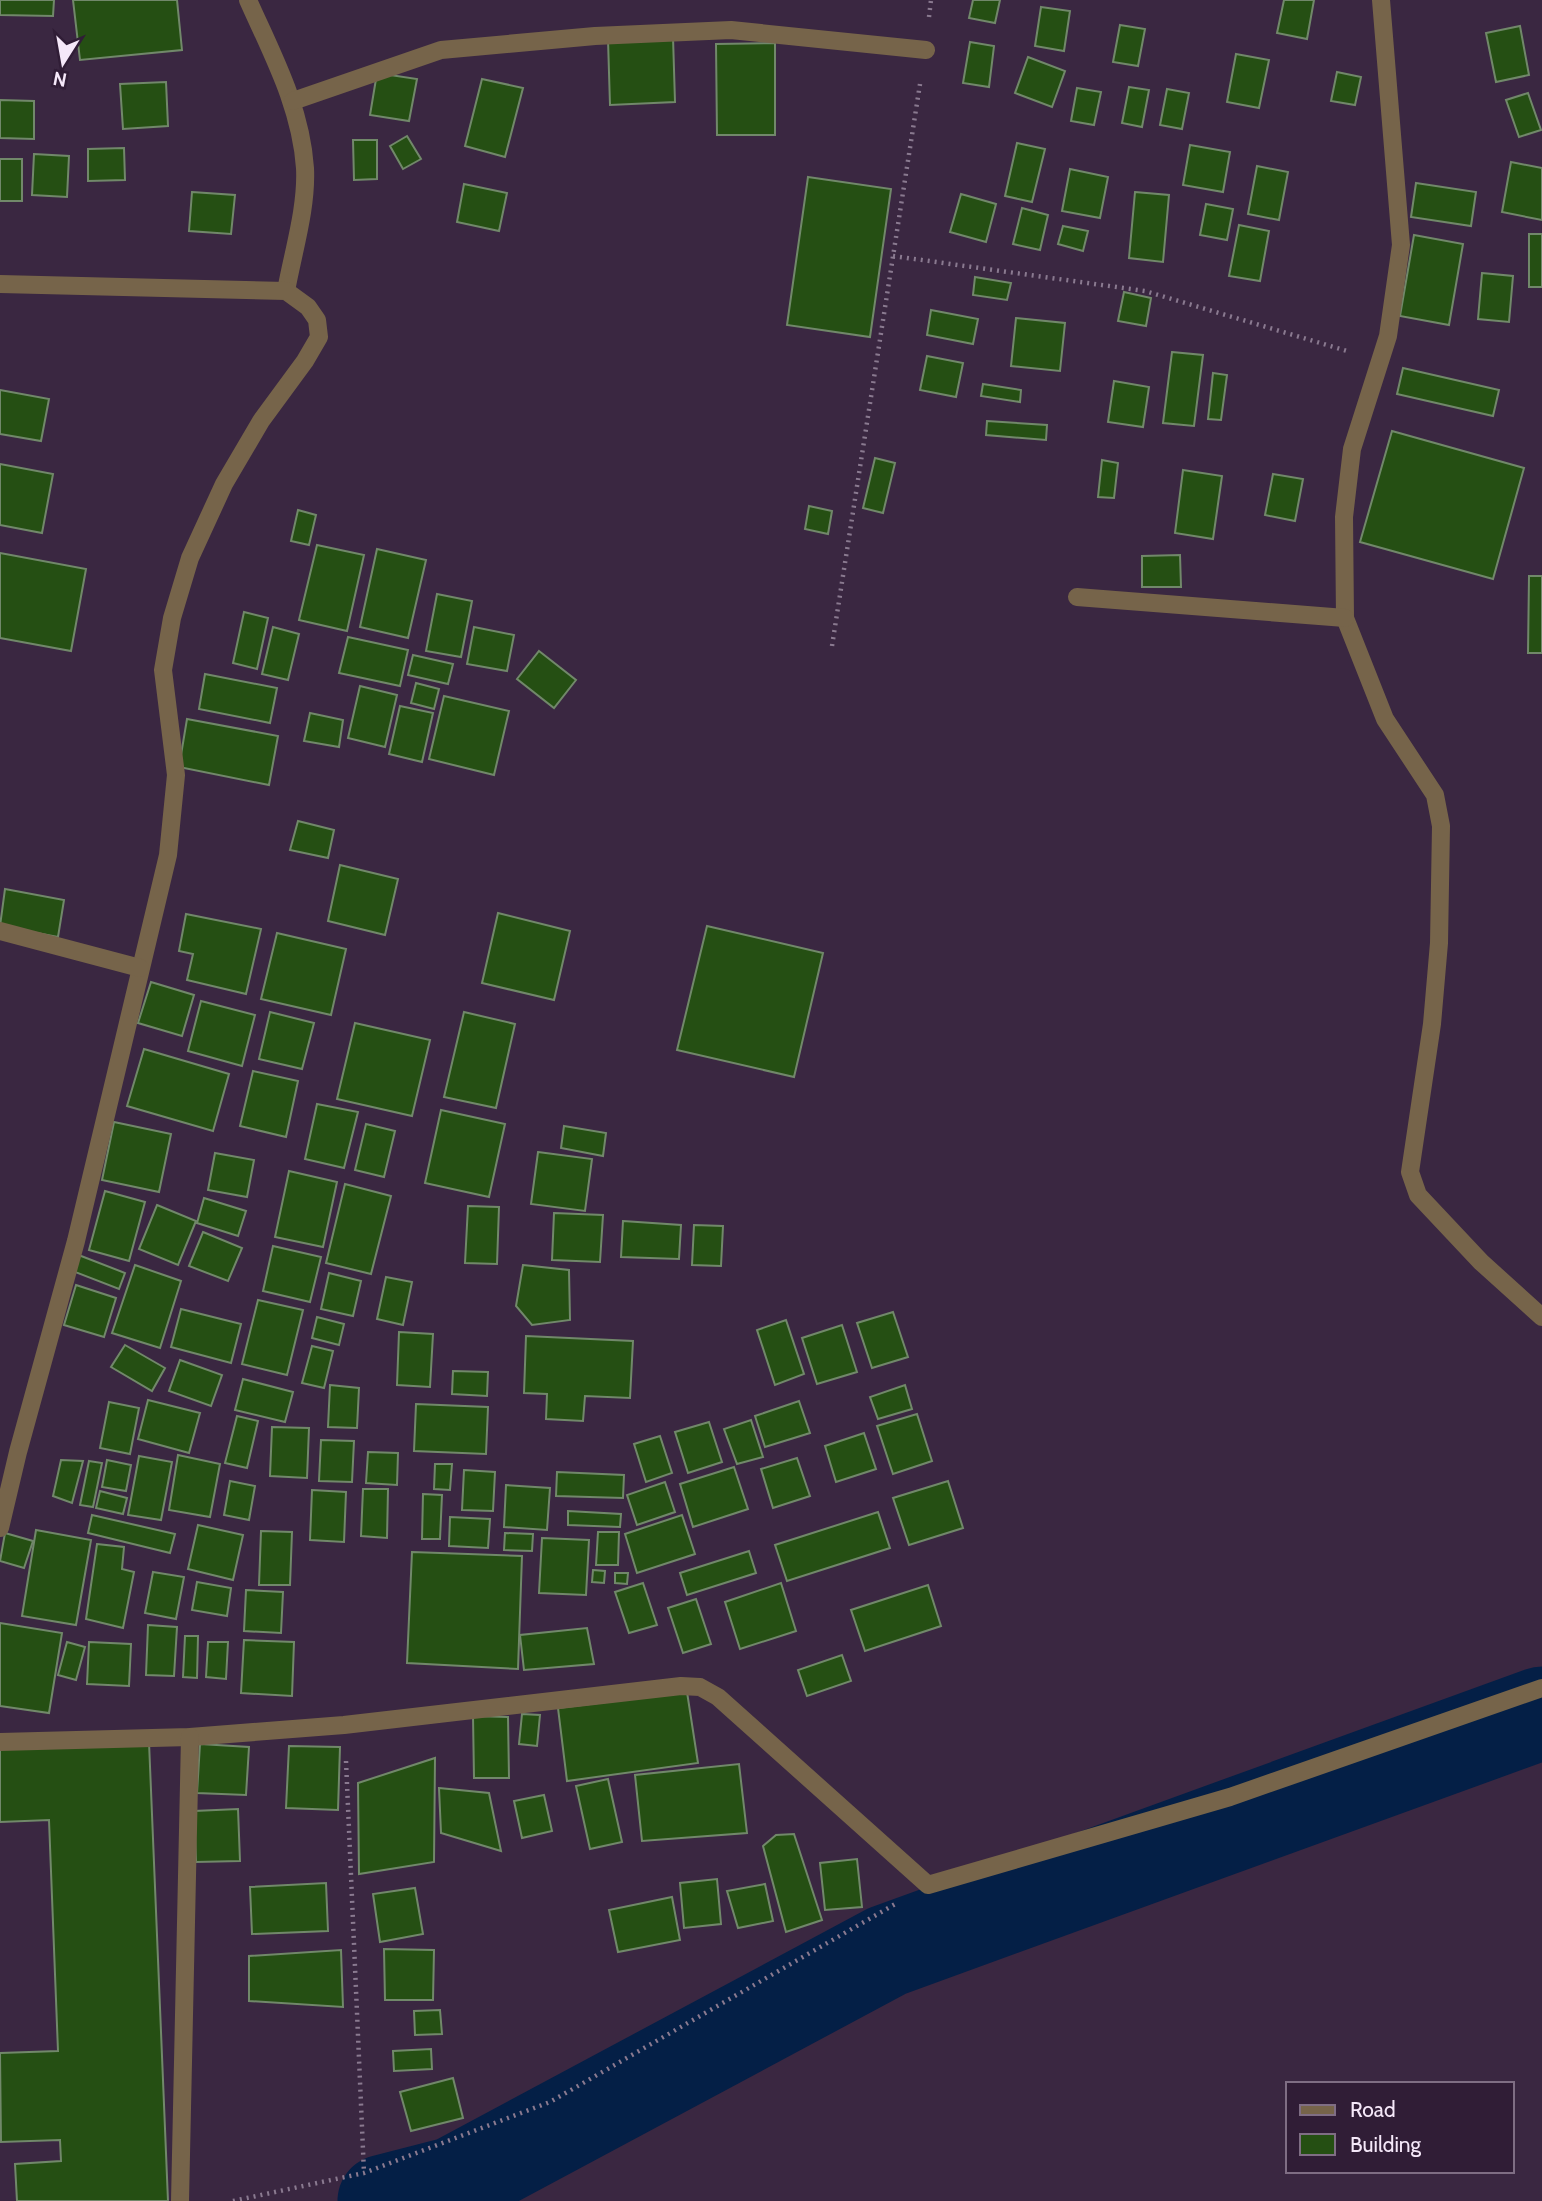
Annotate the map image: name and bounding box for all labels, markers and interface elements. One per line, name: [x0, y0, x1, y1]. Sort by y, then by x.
north arrow: [28, 28, 98, 98]
text: N: [51, 67, 69, 92]
legend: [1286, 2082, 1514, 2173]
text: Road: [1350, 2097, 1396, 2122]
text: Building: [1350, 2132, 1422, 2157]

